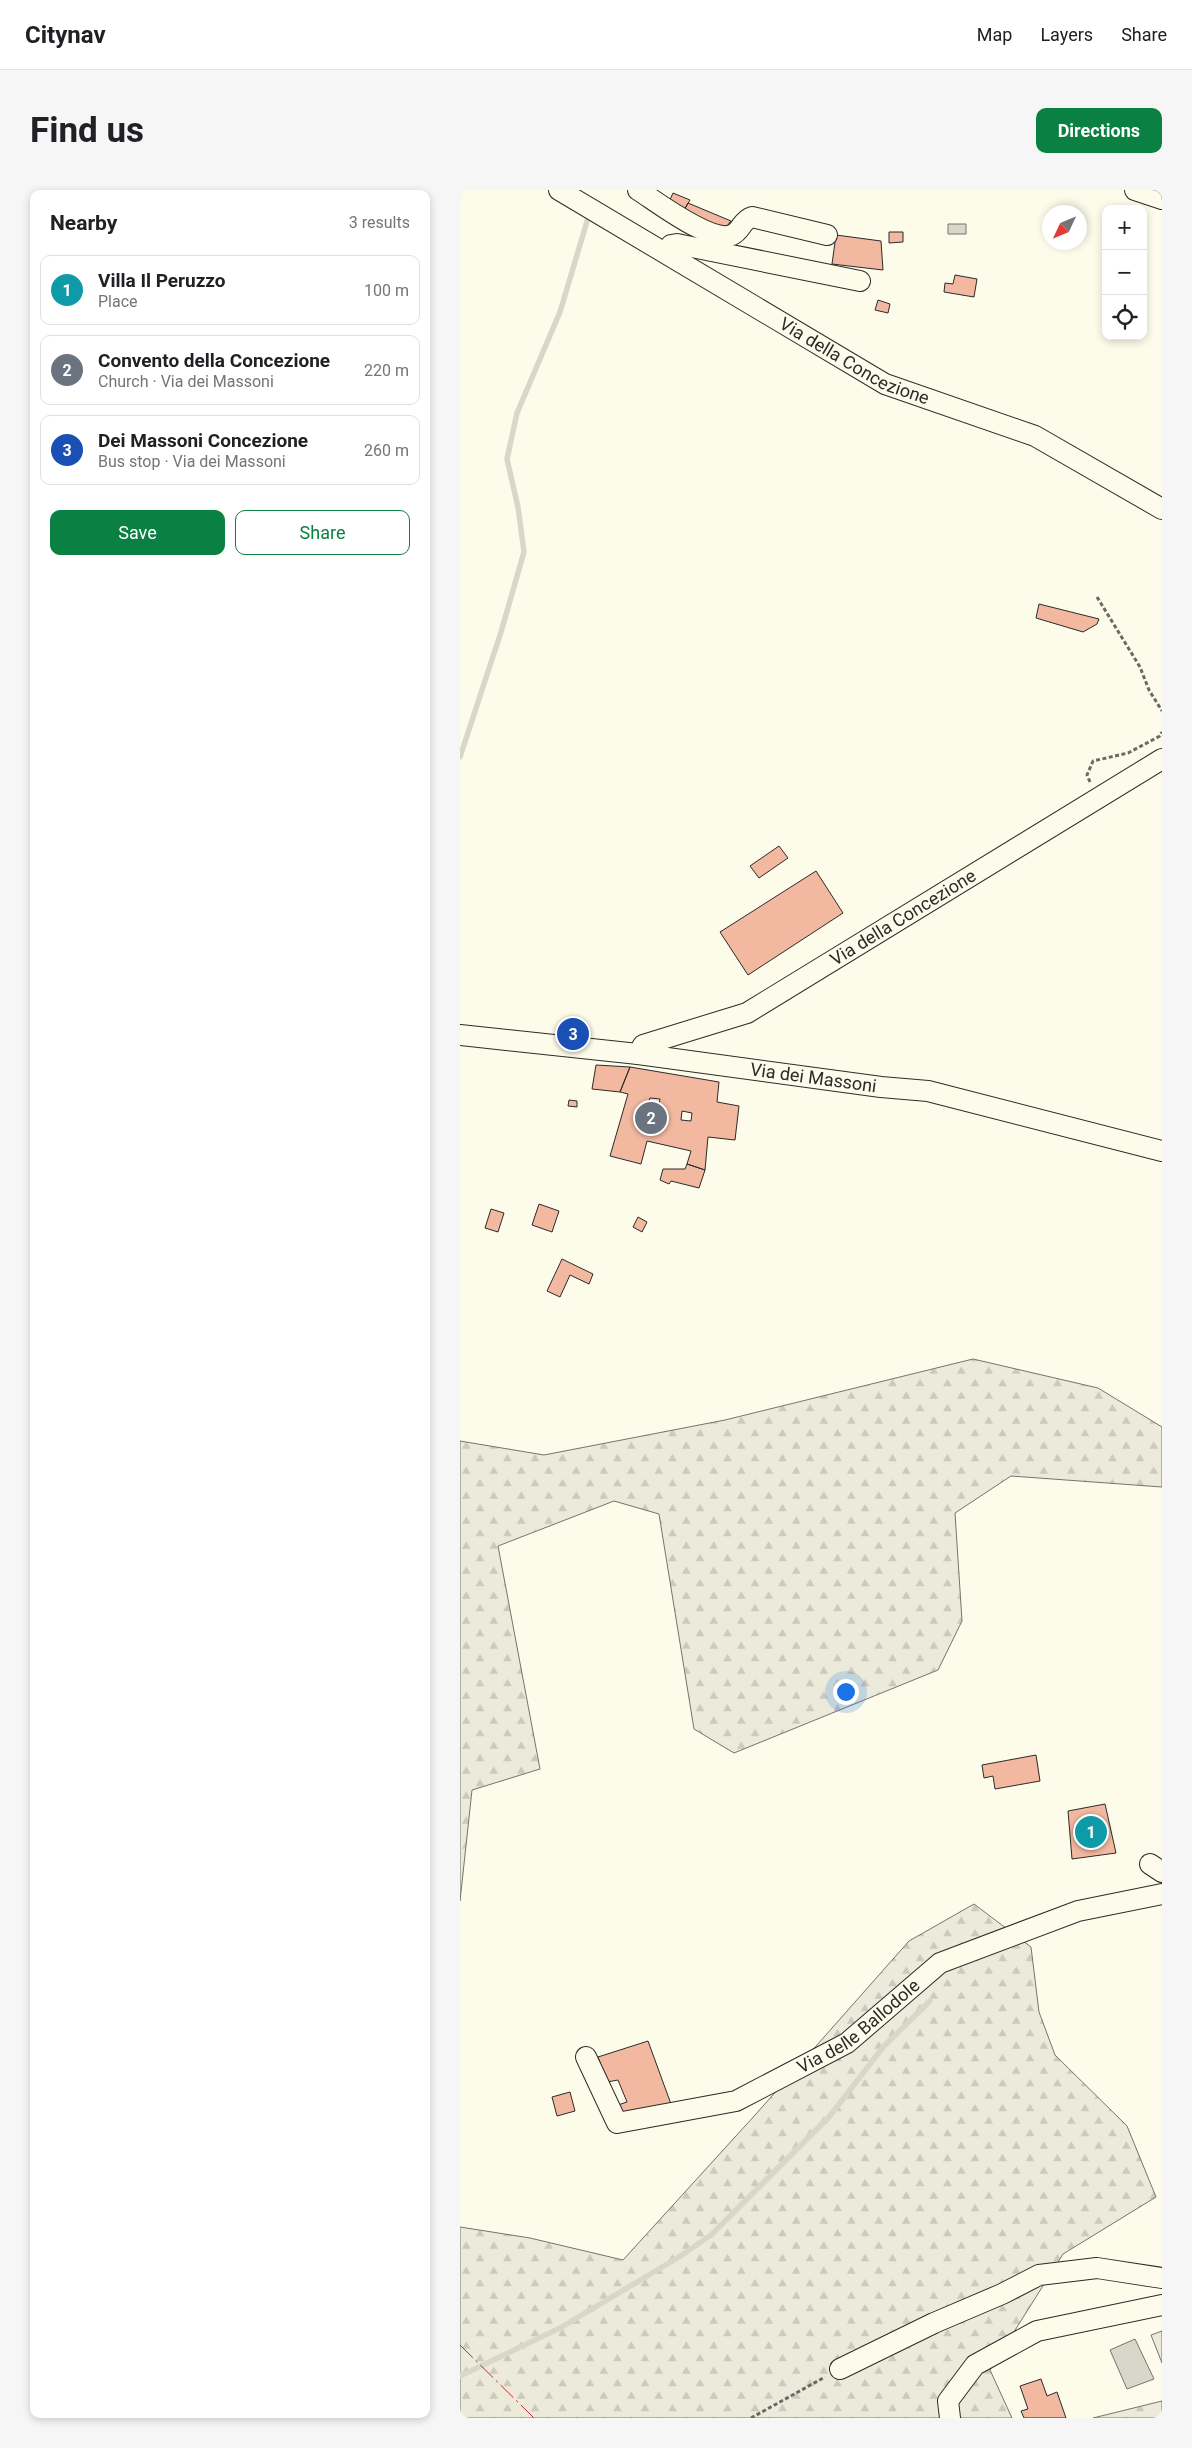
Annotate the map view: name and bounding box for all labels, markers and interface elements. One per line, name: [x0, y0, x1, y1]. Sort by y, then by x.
text: Citynav: [25, 21, 106, 49]
text: Map: [977, 24, 1012, 45]
text: Layers: [1040, 24, 1093, 45]
text: Share: [1121, 24, 1167, 45]
button: Directions: [1036, 108, 1162, 153]
text: Find us: [30, 110, 144, 151]
north arrow: [1042, 205, 1087, 250]
map controls: [1102, 205, 1147, 340]
button: +: [1102, 205, 1147, 250]
text: Nearby: [50, 211, 117, 235]
text: 3 results: [349, 213, 410, 232]
button: −: [1102, 250, 1147, 295]
text: Villa Il Peruzzo: [98, 269, 226, 292]
text: 1: [62, 281, 72, 300]
text: 100 m: [364, 281, 409, 300]
text: Place: [98, 292, 138, 311]
button: locate: [1102, 295, 1147, 340]
street label: Via della Concezione: [776, 313, 932, 409]
text: Convento della Concezione: [98, 349, 330, 372]
text: 2: [62, 361, 72, 380]
text: 220 m: [364, 361, 409, 380]
text: Church · Via dei Massoni: [98, 372, 274, 391]
text: Dei Massoni Concezione: [98, 429, 308, 452]
text: 3: [62, 441, 72, 460]
text: 260 m: [364, 441, 409, 460]
text: Bus stop · Via dei Massoni: [98, 452, 286, 471]
button: Save: [50, 510, 225, 555]
button: Share: [235, 510, 410, 555]
street label: Via della Concezione: [826, 865, 979, 970]
pin: 3: [557, 1015, 589, 1053]
street label: Via dei Massoni: [749, 1058, 878, 1096]
pin: 2: [635, 1099, 667, 1137]
your location: [833, 1679, 859, 1705]
pin: 1: [1075, 1813, 1107, 1851]
street label: Via delle Ballodole: [793, 1974, 924, 2077]

